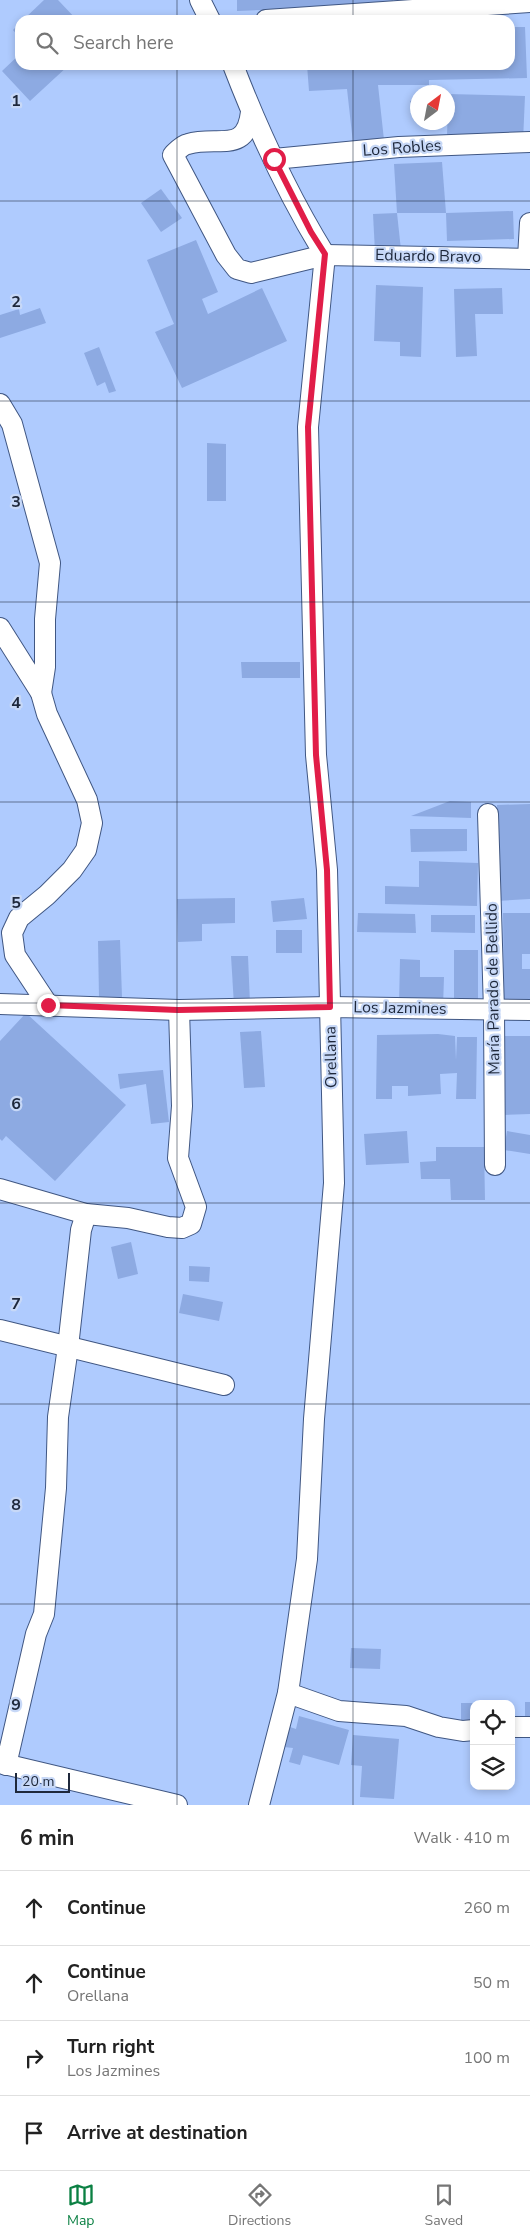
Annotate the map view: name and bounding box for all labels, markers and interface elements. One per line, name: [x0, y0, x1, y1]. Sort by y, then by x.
search box: [15, 15, 515, 70]
icon: search: [33, 29, 61, 57]
text: Search here: [73, 30, 174, 56]
north arrow: [410, 85, 455, 130]
text: 1: [11, 90, 21, 112]
street label: Los Robles: [362, 134, 442, 162]
route start: [263, 148, 286, 171]
street label: Eduardo Bravo: [375, 244, 481, 268]
text: 2: [11, 291, 21, 313]
text: 3: [11, 491, 21, 513]
text: 4: [11, 692, 21, 714]
text: 5: [11, 892, 21, 914]
street label: María Parado de Bellido: [481, 903, 505, 1075]
route end: [37, 994, 60, 1017]
street label: Los Jazmines: [353, 996, 447, 1020]
street label: Orellana: [319, 1026, 343, 1088]
text: 6: [11, 1093, 21, 1115]
text: 7: [11, 1293, 21, 1315]
text: 8: [11, 1494, 21, 1516]
text: 9: [11, 1694, 21, 1716]
map controls: [470, 1700, 515, 1790]
button: locate: [470, 1700, 515, 1745]
button: layers: [470, 1745, 515, 1790]
scale bar: [15, 1770, 70, 1793]
text: 20 m: [22, 1772, 54, 1791]
text: 6 min: [20, 1824, 74, 1852]
text: Walk · 410 m: [414, 1827, 510, 1849]
icon: ahead: [20, 1894, 48, 1922]
text: Continue: [67, 1895, 146, 1921]
text: 260 m: [463, 1897, 510, 1919]
text: Continue: [67, 1959, 146, 1985]
icon: ahead: [20, 1969, 48, 1997]
text: 50 m: [473, 1972, 510, 1994]
text: Orellana: [67, 1985, 129, 2007]
text: Turn right: [67, 2034, 154, 2060]
icon: right: [20, 2044, 48, 2072]
text: 100 m: [463, 2047, 510, 2069]
text: Los Jazmines: [67, 2060, 160, 2082]
icon: arrive: [20, 2119, 48, 2147]
text: Arrive at destination: [67, 2120, 248, 2146]
tab: Map: [67, 2181, 95, 2230]
tab: Directions: [228, 2181, 291, 2230]
tab: Saved: [425, 2181, 463, 2230]

